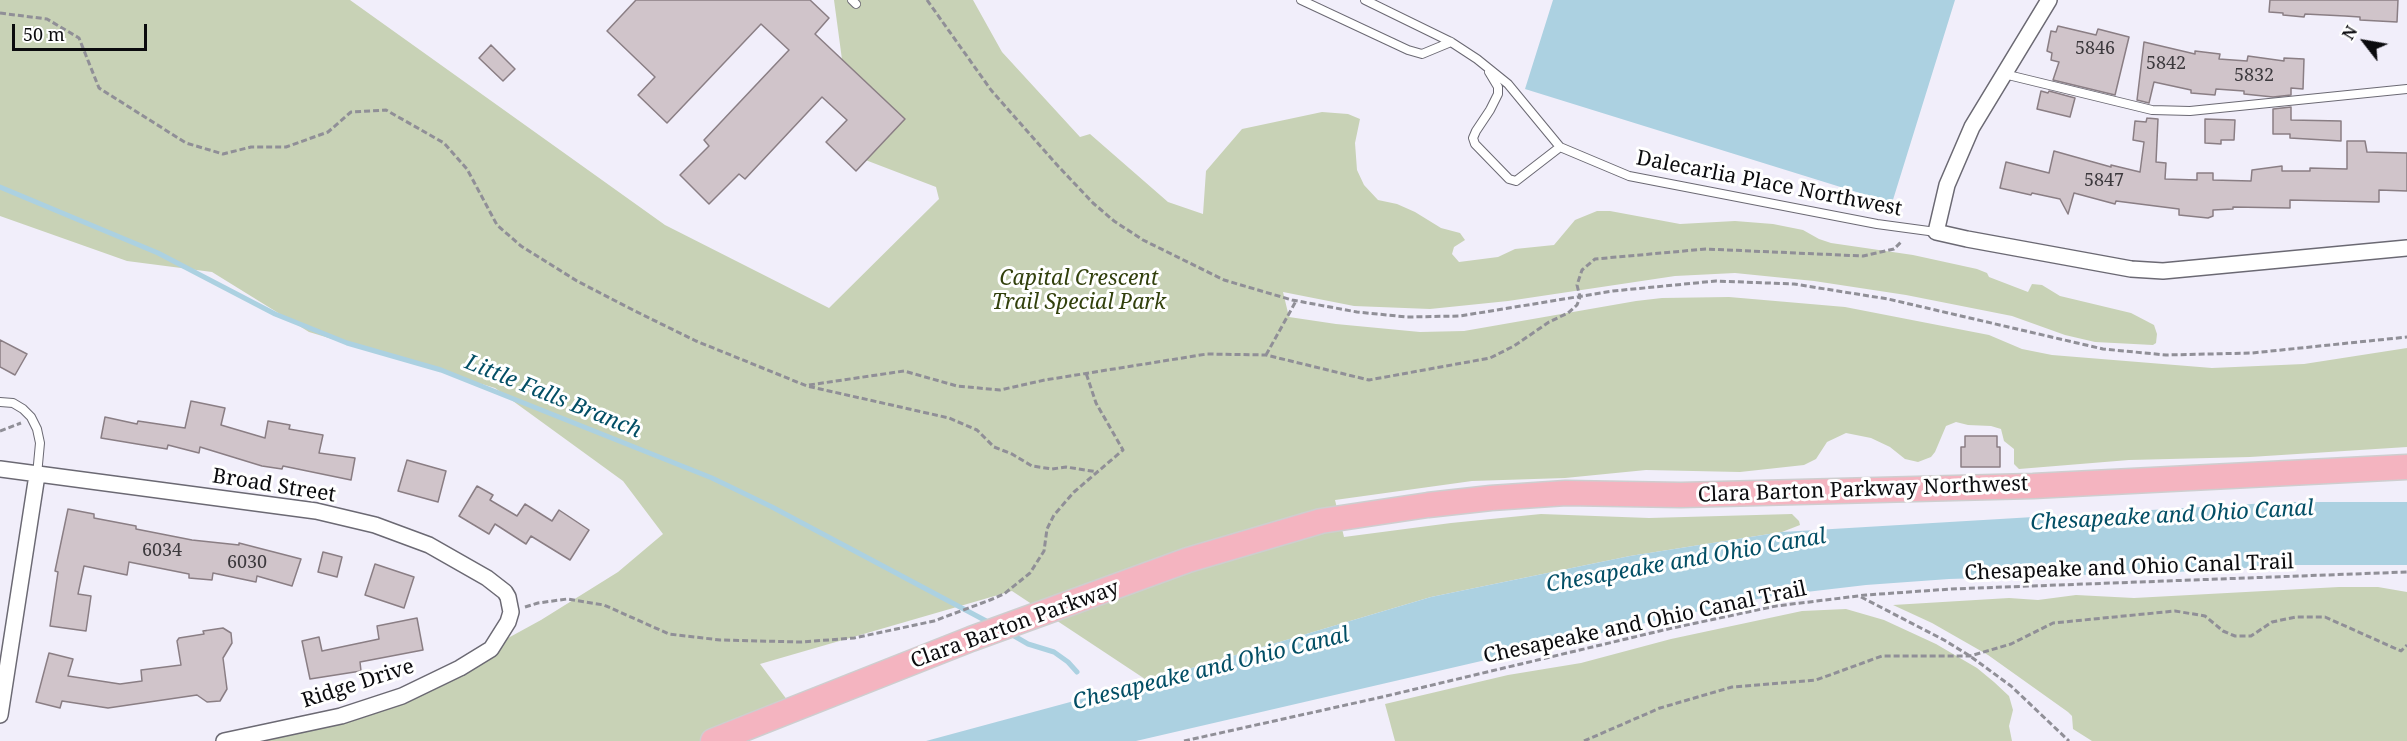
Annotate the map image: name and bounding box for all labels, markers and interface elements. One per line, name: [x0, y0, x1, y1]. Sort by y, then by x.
scale bar: [15, 12, 150, 50]
north arrow: [2335, 12, 2395, 72]
text: 50 m: [23, 22, 65, 46]
text: N: [2337, 22, 2362, 44]
house number: 5846: [2075, 38, 2115, 60]
house number: 5842: [2146, 53, 2186, 75]
house number: 5832: [2234, 65, 2274, 87]
street label: Dalecarlia Place Northwest: [1634, 146, 1904, 222]
house number: 5847: [2084, 170, 2124, 192]
park label: Capital Crescent Trail Special Park: [992, 266, 1166, 316]
water label: Little Falls Branch: [461, 350, 645, 444]
street label: Broad Street: [211, 464, 337, 508]
street label: Clara Barton Parkway Northwest: [1697, 472, 2029, 508]
water label: Chesapeake and Ohio Canal: [2030, 495, 2314, 537]
water label: Chesapeake and Ohio Canal: [1544, 523, 1828, 599]
house number: 6034: [142, 540, 182, 562]
street label: Chesapeake and Ohio Canal Trail: [1964, 550, 2294, 586]
house number: 6030: [227, 552, 267, 574]
street label: Clara Barton Parkway: [907, 576, 1123, 674]
street label: Chesapeake and Ohio Canal Trail: [1481, 576, 1809, 670]
water label: Chesapeake and Ohio Canal: [1070, 622, 1352, 716]
street label: Ridge Drive: [299, 654, 417, 714]

